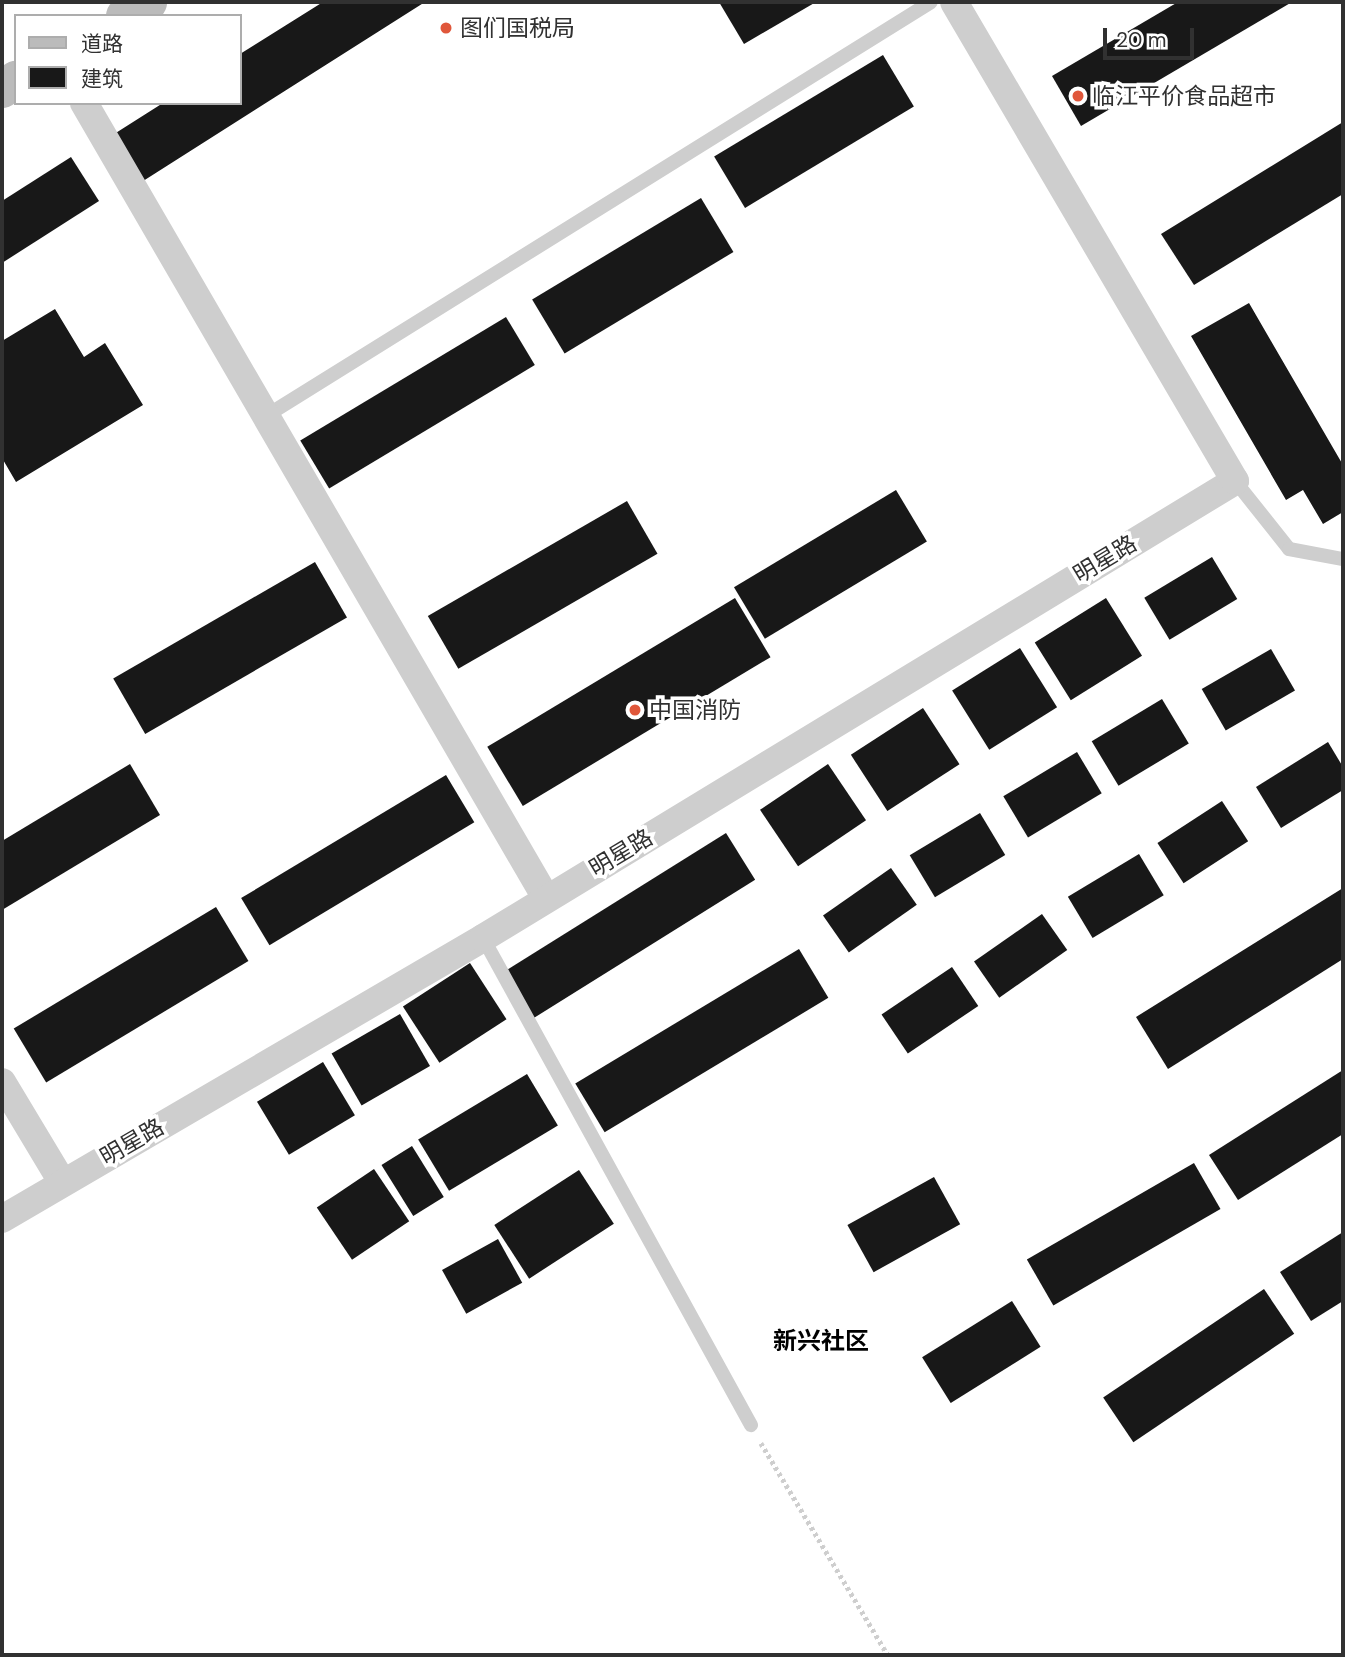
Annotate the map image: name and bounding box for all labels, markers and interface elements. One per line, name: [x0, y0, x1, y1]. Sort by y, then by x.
legend: [14, 14, 242, 105]
place label: 图们国税局: [460, 14, 575, 42]
scale bar: [1107, 14, 1198, 58]
marker: 图们国税局: [438, 20, 454, 36]
text: 20 m: [1116, 26, 1167, 54]
text: 道路: [81, 30, 123, 58]
text: 建筑: [81, 65, 123, 93]
place label: 临江平价食品超市: [1092, 82, 1276, 110]
marker: 临江平价食品超市: [1070, 88, 1086, 104]
street label: 明星路: [1068, 529, 1142, 589]
place label: 中国消防: [649, 696, 741, 724]
marker: 中国消防: [627, 702, 643, 718]
street label: 明星路: [584, 823, 658, 883]
street label: 明星路: [95, 1113, 169, 1171]
district label: 新兴社区: [773, 1327, 869, 1355]

